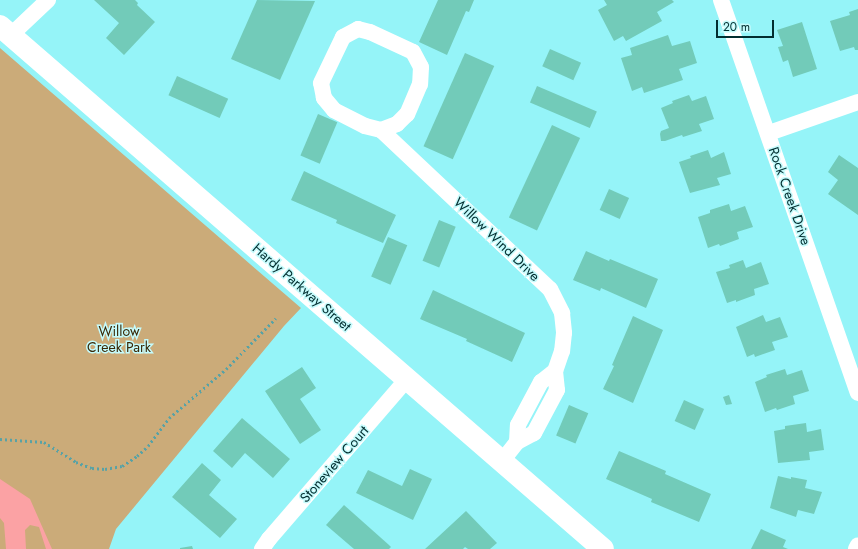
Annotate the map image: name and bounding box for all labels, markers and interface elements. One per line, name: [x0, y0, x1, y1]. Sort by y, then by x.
scale bar: [718, 12, 776, 38]
text: 20 m: [723, 18, 750, 36]
street label: Rock Creek Drive: [765, 145, 815, 247]
street label: Willow Wind Drive: [450, 194, 544, 284]
street label: Hardy Parkway Street: [249, 240, 355, 334]
park label: Willow Creek Park: [87, 323, 151, 356]
street label: Stoneview Court: [296, 422, 372, 506]

